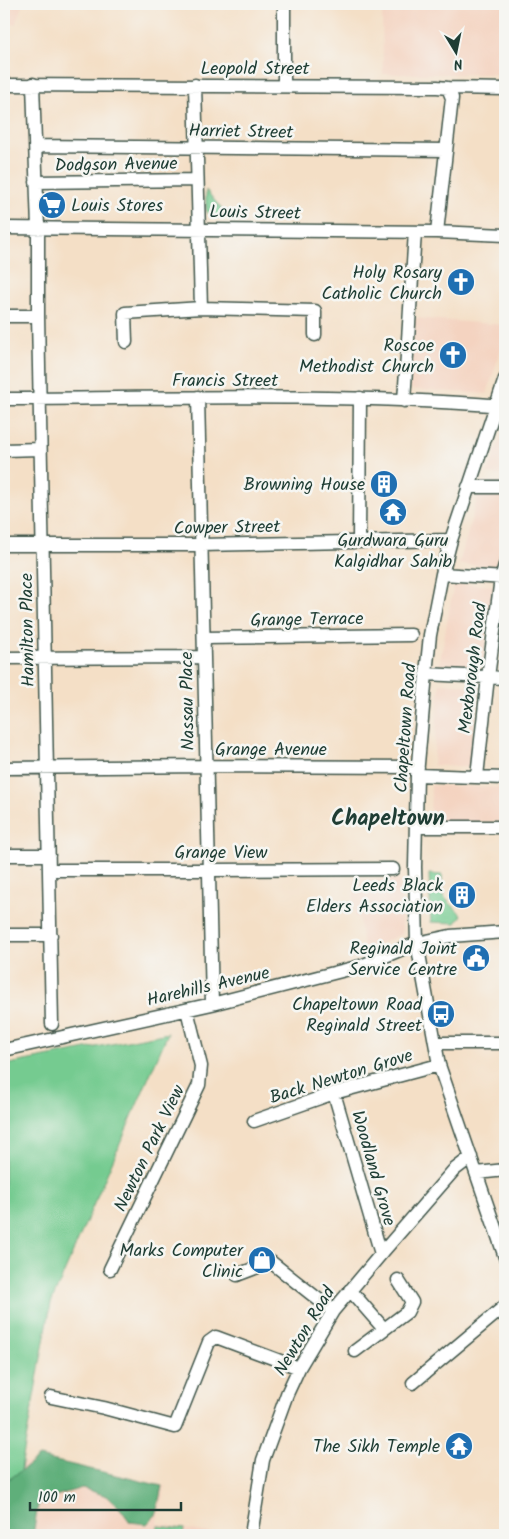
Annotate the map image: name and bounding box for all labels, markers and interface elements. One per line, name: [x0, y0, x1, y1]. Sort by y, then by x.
north arrow: [432, 28, 482, 78]
text: N: [452, 52, 464, 75]
street label: Leopold Street: [200, 55, 311, 84]
street label: Harriet Street: [188, 117, 295, 148]
street label: Dodgson Avenue: [54, 150, 178, 181]
supermarket icon: Louis Stores: [37, 190, 67, 220]
place label: Louis Stores: [71, 192, 164, 221]
street label: Louis Street: [209, 198, 302, 229]
place label: Holy Rosary Catholic Church: [321, 259, 443, 309]
church icon: Holy Rosary Catholic Church: [446, 267, 476, 297]
place label: Roscoe Methodist Church: [299, 332, 434, 382]
church icon: Roscoe Methodist Church: [438, 340, 468, 370]
street label: Francis Street: [172, 367, 279, 396]
building icon: Browning House: [369, 469, 399, 499]
place label: Browning House: [243, 471, 365, 500]
temple icon: Gurdwara Guru Kalgidhar Sahib: [378, 497, 408, 527]
street label: Cowper Street: [173, 513, 282, 544]
place label: Gurdwara Guru Kalgidhar Sahib: [334, 527, 453, 577]
street label: Hamilton Place: [13, 573, 44, 687]
street label: Mexborough Road: [451, 600, 496, 735]
street label: Grange Terrace: [250, 605, 364, 636]
street label: Nassau Place: [173, 651, 204, 751]
street label: Chapeltown Road: [387, 661, 426, 794]
street label: Grange Avenue: [215, 736, 327, 765]
district label: Chapeltown: [331, 802, 445, 837]
street label: Grange View: [175, 839, 268, 868]
place label: Leeds Black Elders Association: [306, 872, 444, 922]
building icon: Leeds Black Elders Association: [447, 880, 477, 910]
place label: Reginald Joint Service Centre: [349, 935, 458, 985]
public building icon: Reginald Joint Service Centre: [461, 943, 491, 973]
street label: Harehills Avenue: [144, 959, 273, 1016]
place label: Chapeltown Road Reginald Street: [292, 991, 423, 1041]
bus stop icon: Chapeltown Road Reginald Street: [426, 999, 456, 1029]
street label: Back Newton Grove: [266, 1042, 417, 1113]
street label: Newton Park View: [107, 1079, 194, 1217]
street label: Woodland Grove: [342, 1107, 403, 1230]
place label: Marks Computer Clinic: [120, 1237, 244, 1287]
shop icon: Marks Computer Clinic: [247, 1245, 277, 1275]
street label: Newton Road: [267, 1280, 344, 1382]
temple icon: The Sikh Temple: [444, 1431, 474, 1461]
place label: The Sikh Temple: [313, 1433, 440, 1462]
scale bar: [30, 1479, 181, 1511]
text: 100 m: [38, 1486, 76, 1510]

